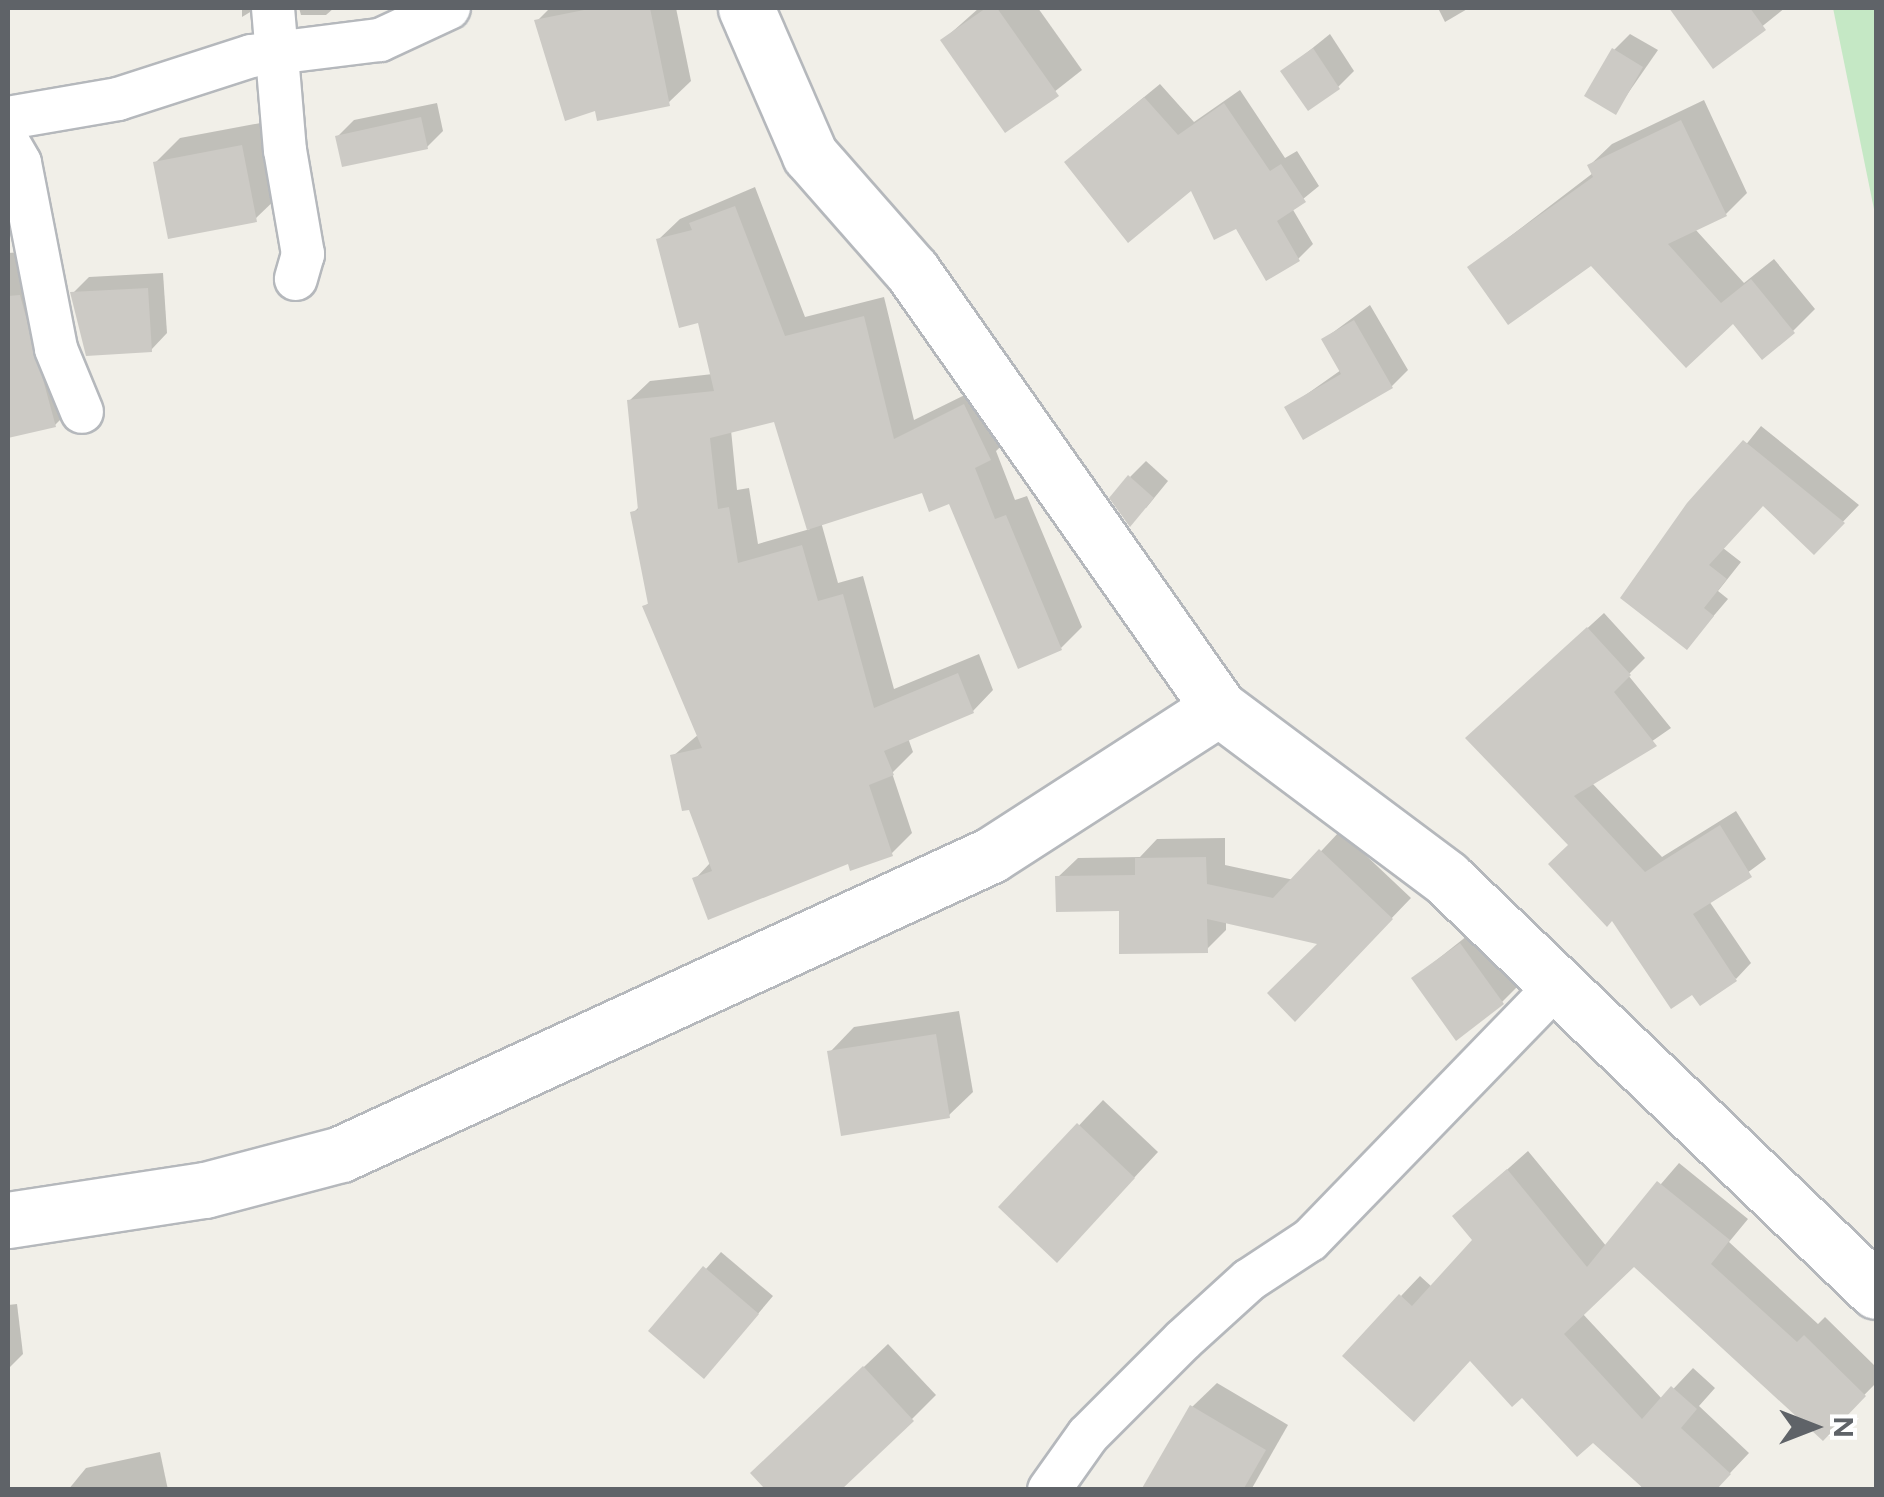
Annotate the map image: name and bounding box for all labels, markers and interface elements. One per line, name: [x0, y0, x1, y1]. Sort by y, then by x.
north arrow: [1764, 1377, 1864, 1477]
text: N: [1827, 1416, 1861, 1438]

